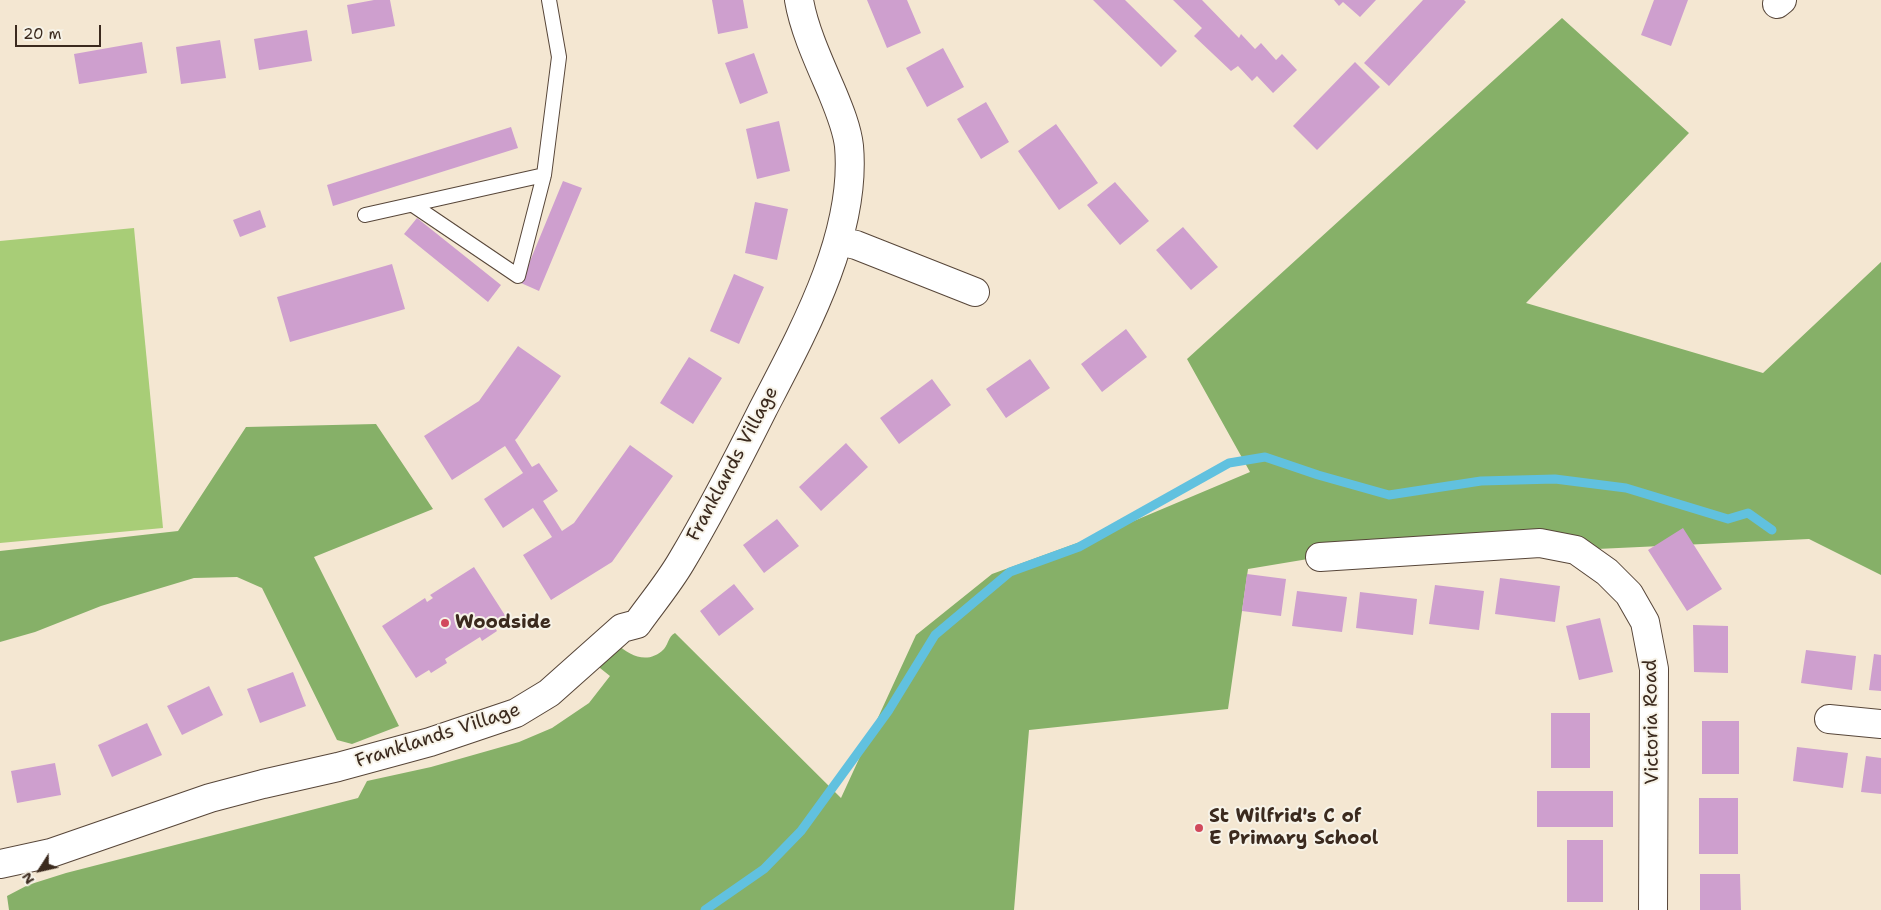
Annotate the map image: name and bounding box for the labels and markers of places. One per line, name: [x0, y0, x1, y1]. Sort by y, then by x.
place label: Woodside: [455, 612, 551, 634]
marker: Woodside: [439, 617, 451, 629]
place label: St Wilfrid's C of E Primary School: [1209, 806, 1378, 850]
marker: St Wilfrid's C of E Primary School: [1193, 822, 1205, 834]

